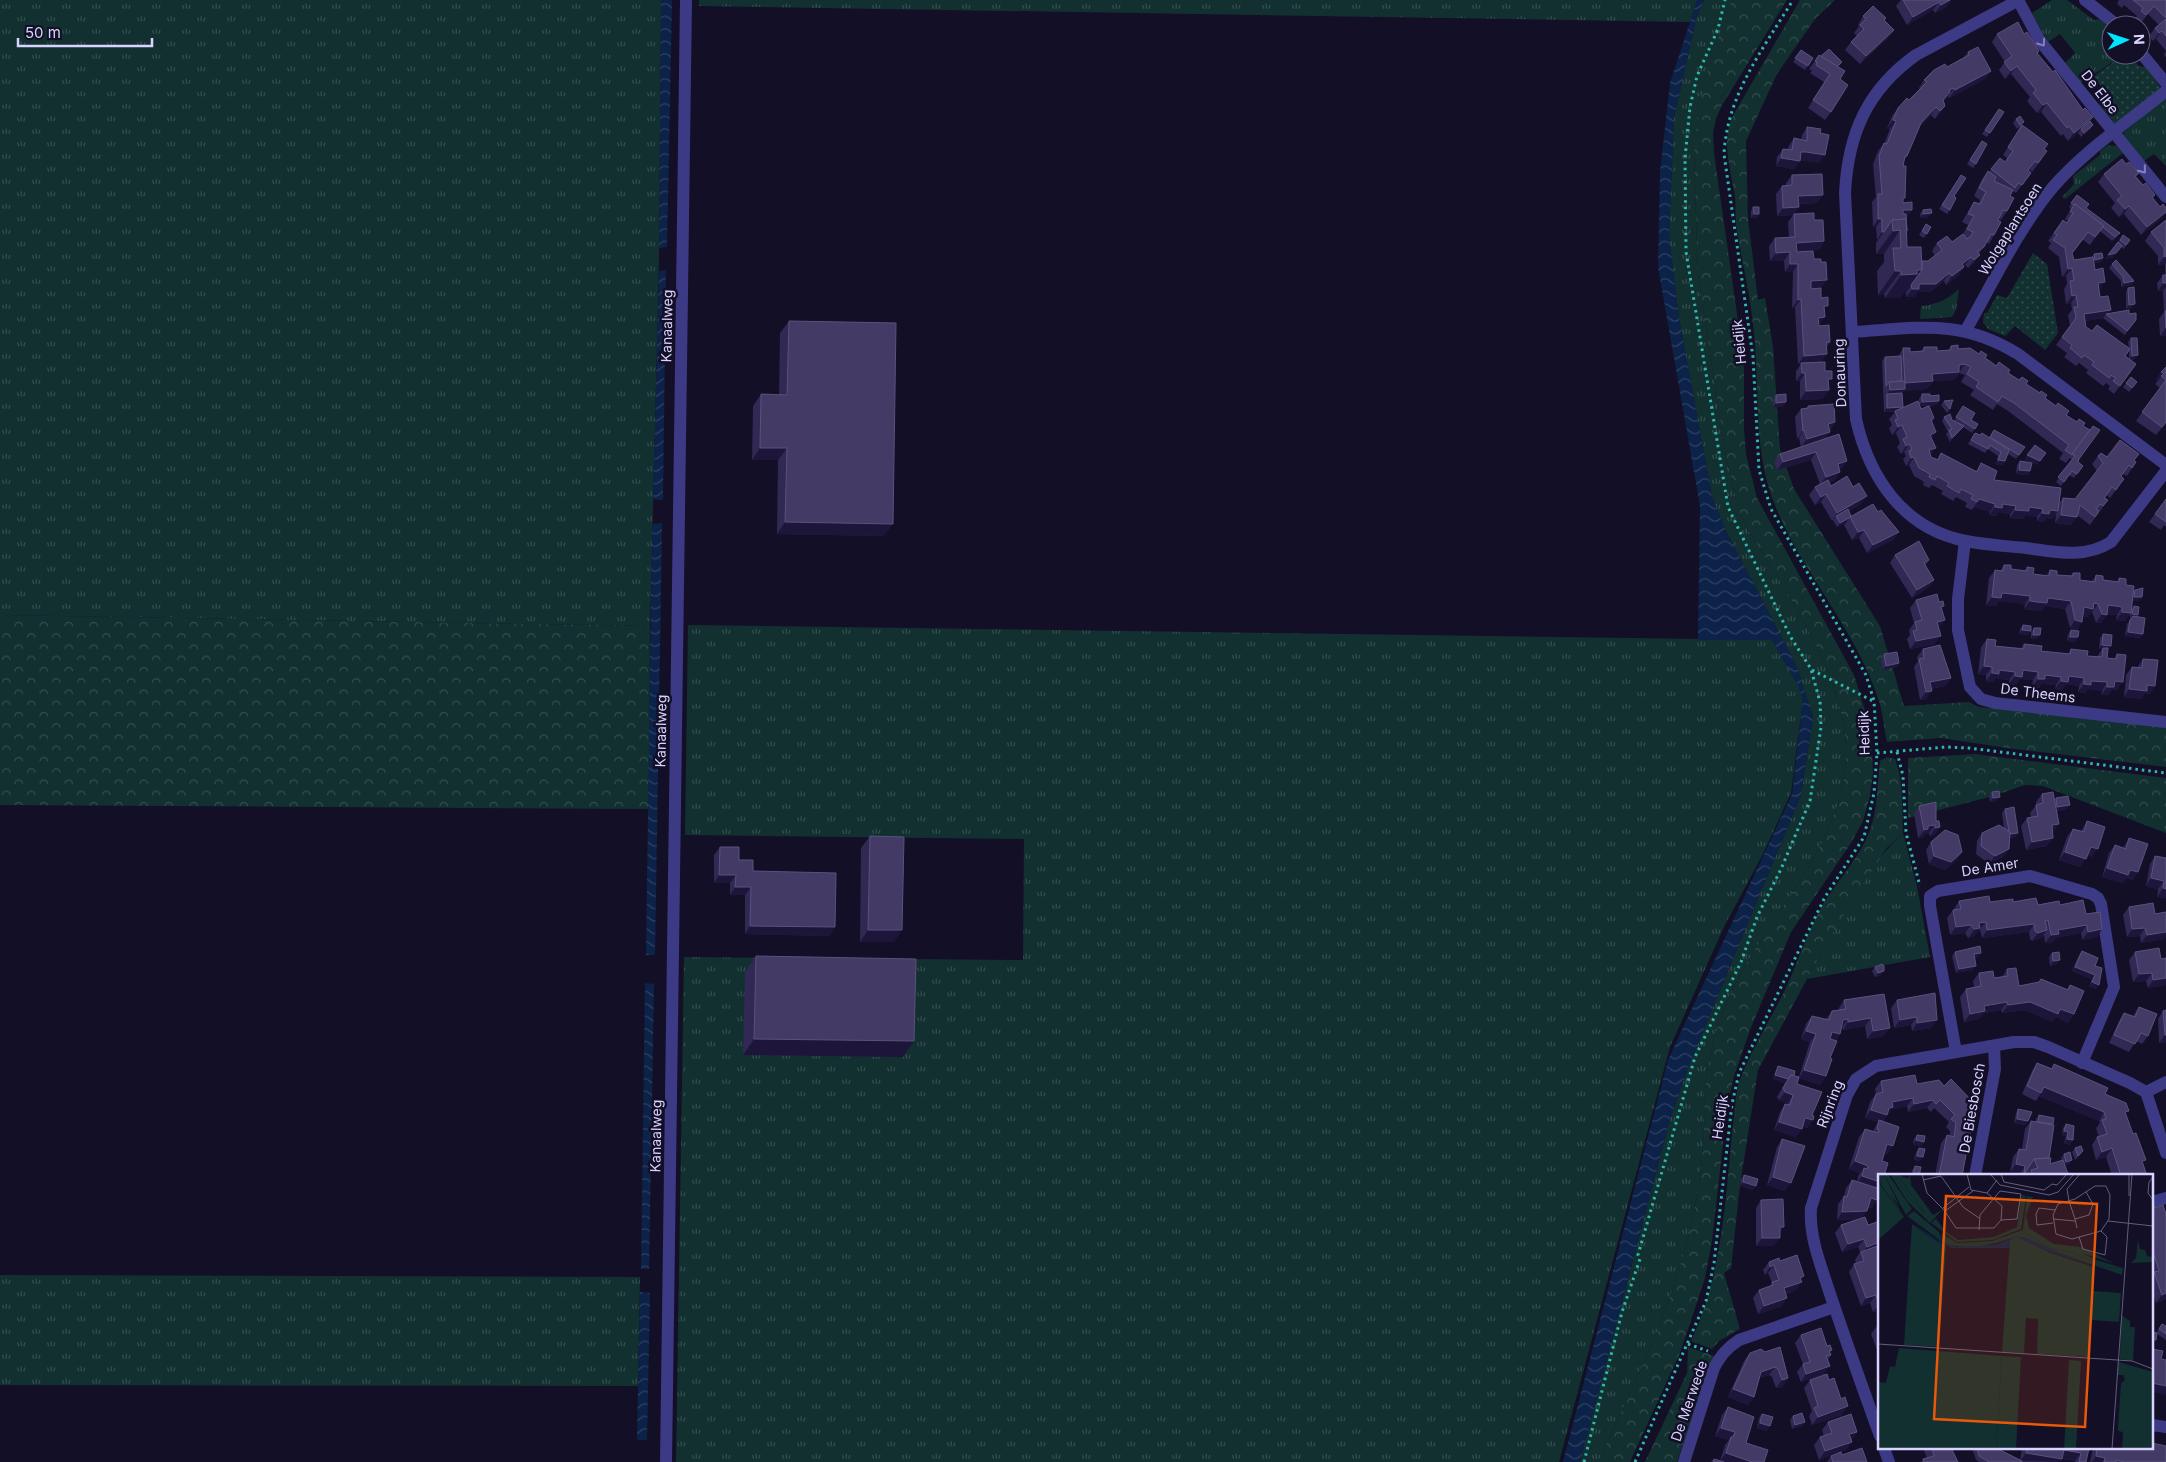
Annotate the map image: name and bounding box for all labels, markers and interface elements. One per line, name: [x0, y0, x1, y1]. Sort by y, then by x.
scale bar: [18, 15, 151, 47]
north arrow: [2101, 15, 2151, 65]
text: 50 m: [25, 23, 61, 42]
text: N: [2131, 34, 2148, 45]
one-way arrow: [2036, 37, 2045, 47]
street label: De Elbe: [2078, 66, 2123, 117]
one-way arrow: [2138, 164, 2146, 173]
street label: Wolgaplantsoen: [1974, 179, 2045, 278]
street label: Kanaalweg: [657, 290, 676, 362]
street label: Heidijk: [1728, 318, 1749, 365]
street label: Donauring: [1830, 338, 1849, 408]
street label: De Theems: [2000, 679, 2077, 706]
street label: Kanaalweg: [651, 695, 670, 767]
street label: Heidijk: [1854, 710, 1873, 756]
street label: De Amer: [1960, 854, 2020, 879]
street label: De Biesbosch: [1955, 1062, 1988, 1154]
street label: Rijnring: [1813, 1078, 1846, 1130]
street label: Heidijk: [1708, 1093, 1731, 1140]
street label: Kanaalweg: [646, 1100, 665, 1172]
inset map: [1878, 1174, 2154, 1450]
street label: De Merwede: [1667, 1358, 1710, 1444]

